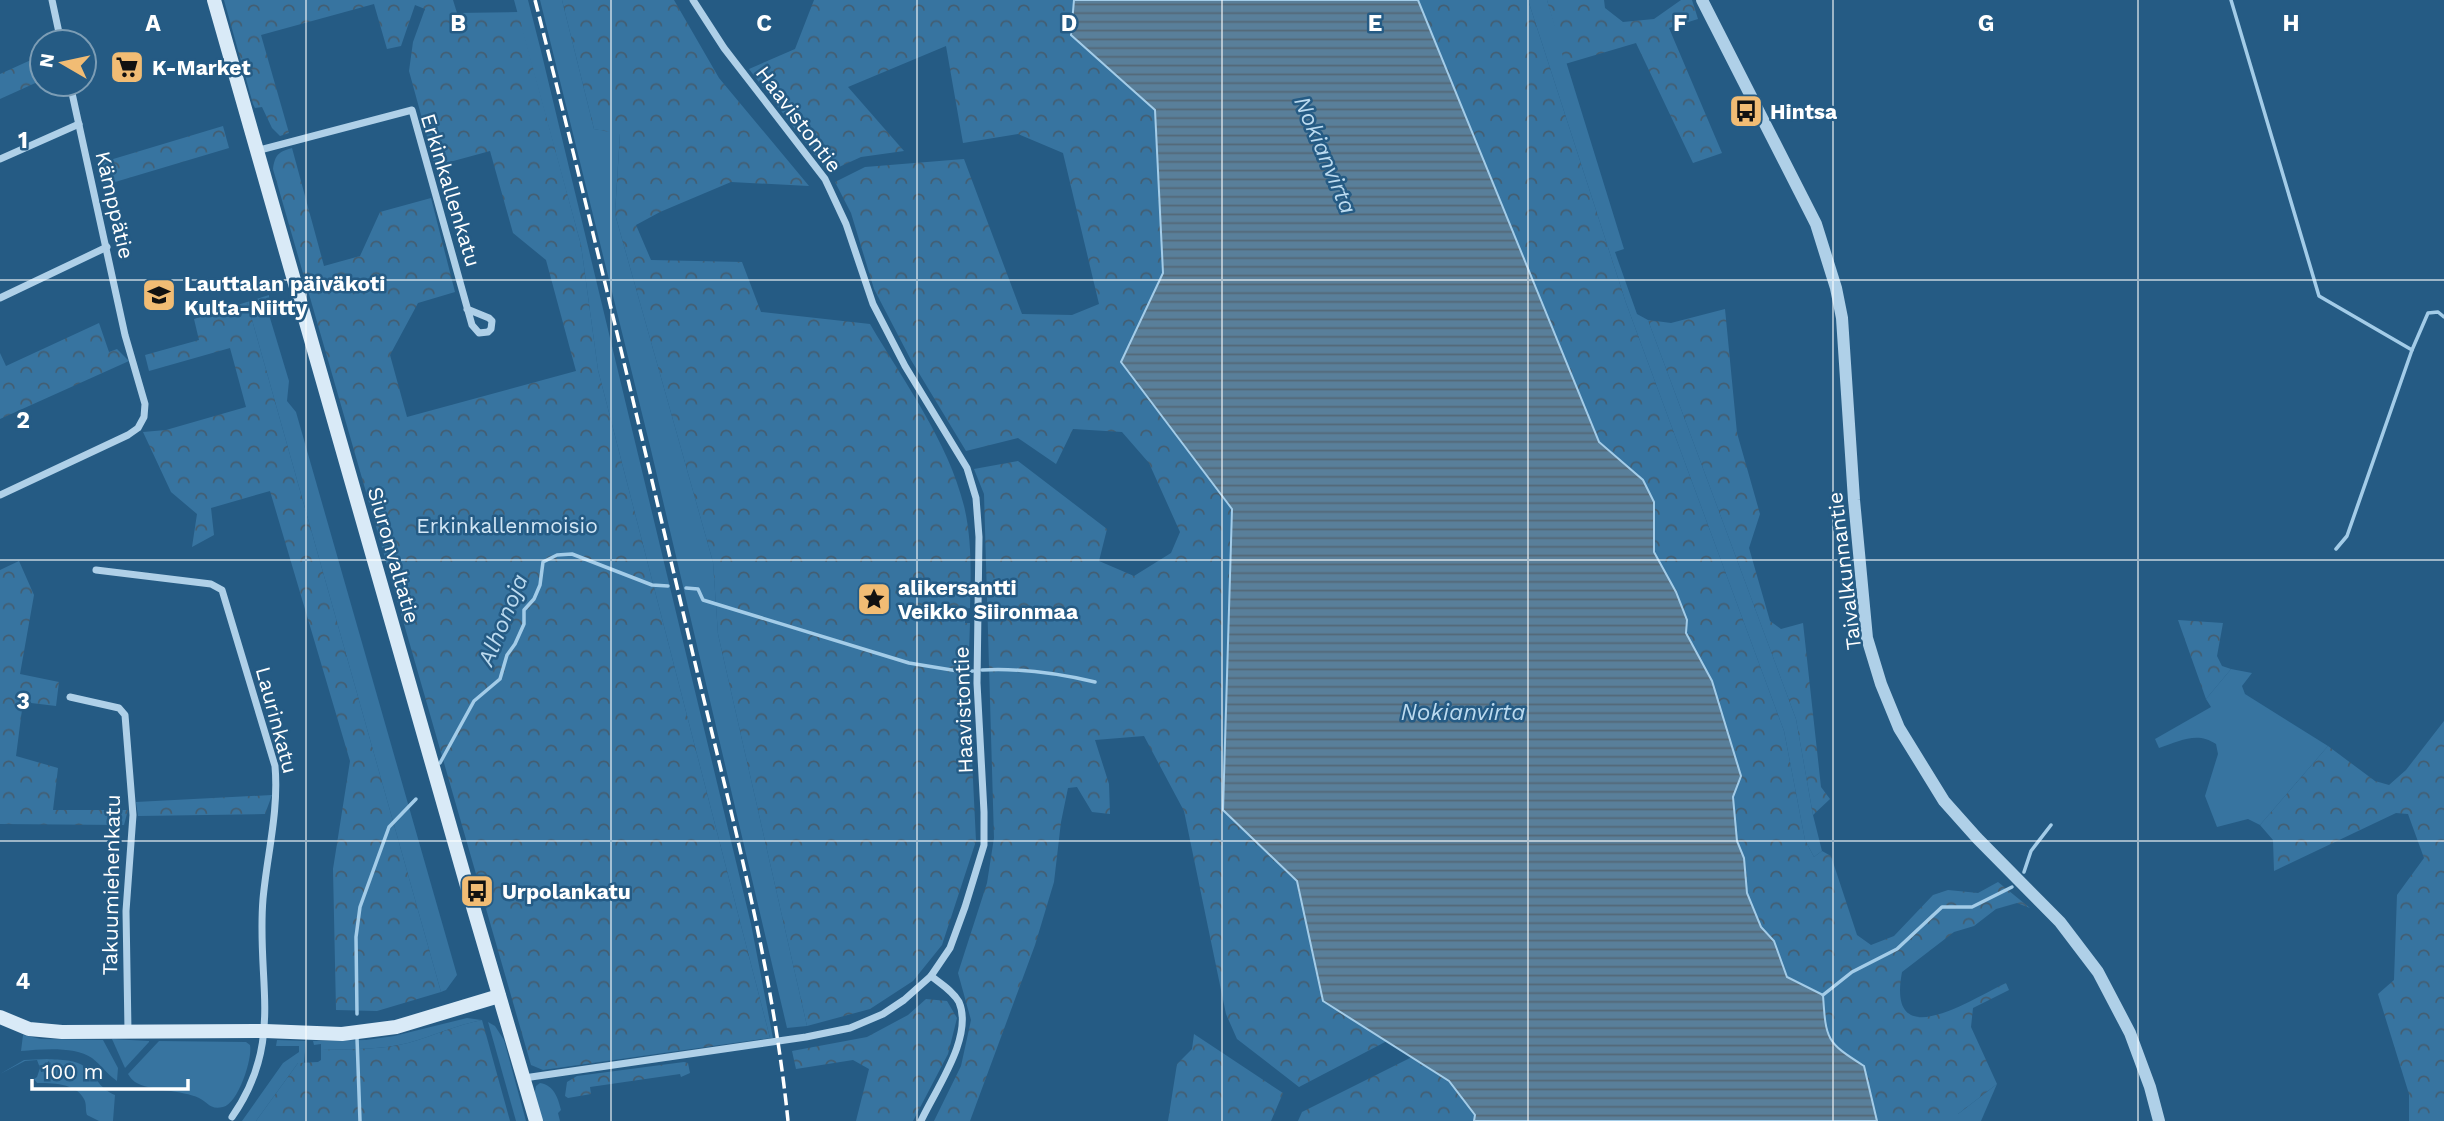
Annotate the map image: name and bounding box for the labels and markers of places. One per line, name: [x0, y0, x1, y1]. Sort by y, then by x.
supermarket icon: K-Market: [108, 48, 146, 86]
place label: K-Market: [152, 55, 251, 80]
bus stop icon: Hintsa: [1727, 92, 1765, 130]
place label: Hintsa: [1770, 99, 1838, 124]
place label: Lauttalan päiväkoti Kulta-Niitty: [184, 271, 385, 320]
school or university icon: Lauttalan päiväkoti Kulta-Niitty: [140, 276, 178, 314]
place label: alikersantti Veikko Siironmaa: [898, 575, 1079, 624]
place icon: alikersantti Veikko Siironmaa: [855, 580, 893, 618]
bus stop icon: Urpolankatu: [458, 872, 496, 910]
place label: Urpolankatu: [502, 879, 631, 904]

